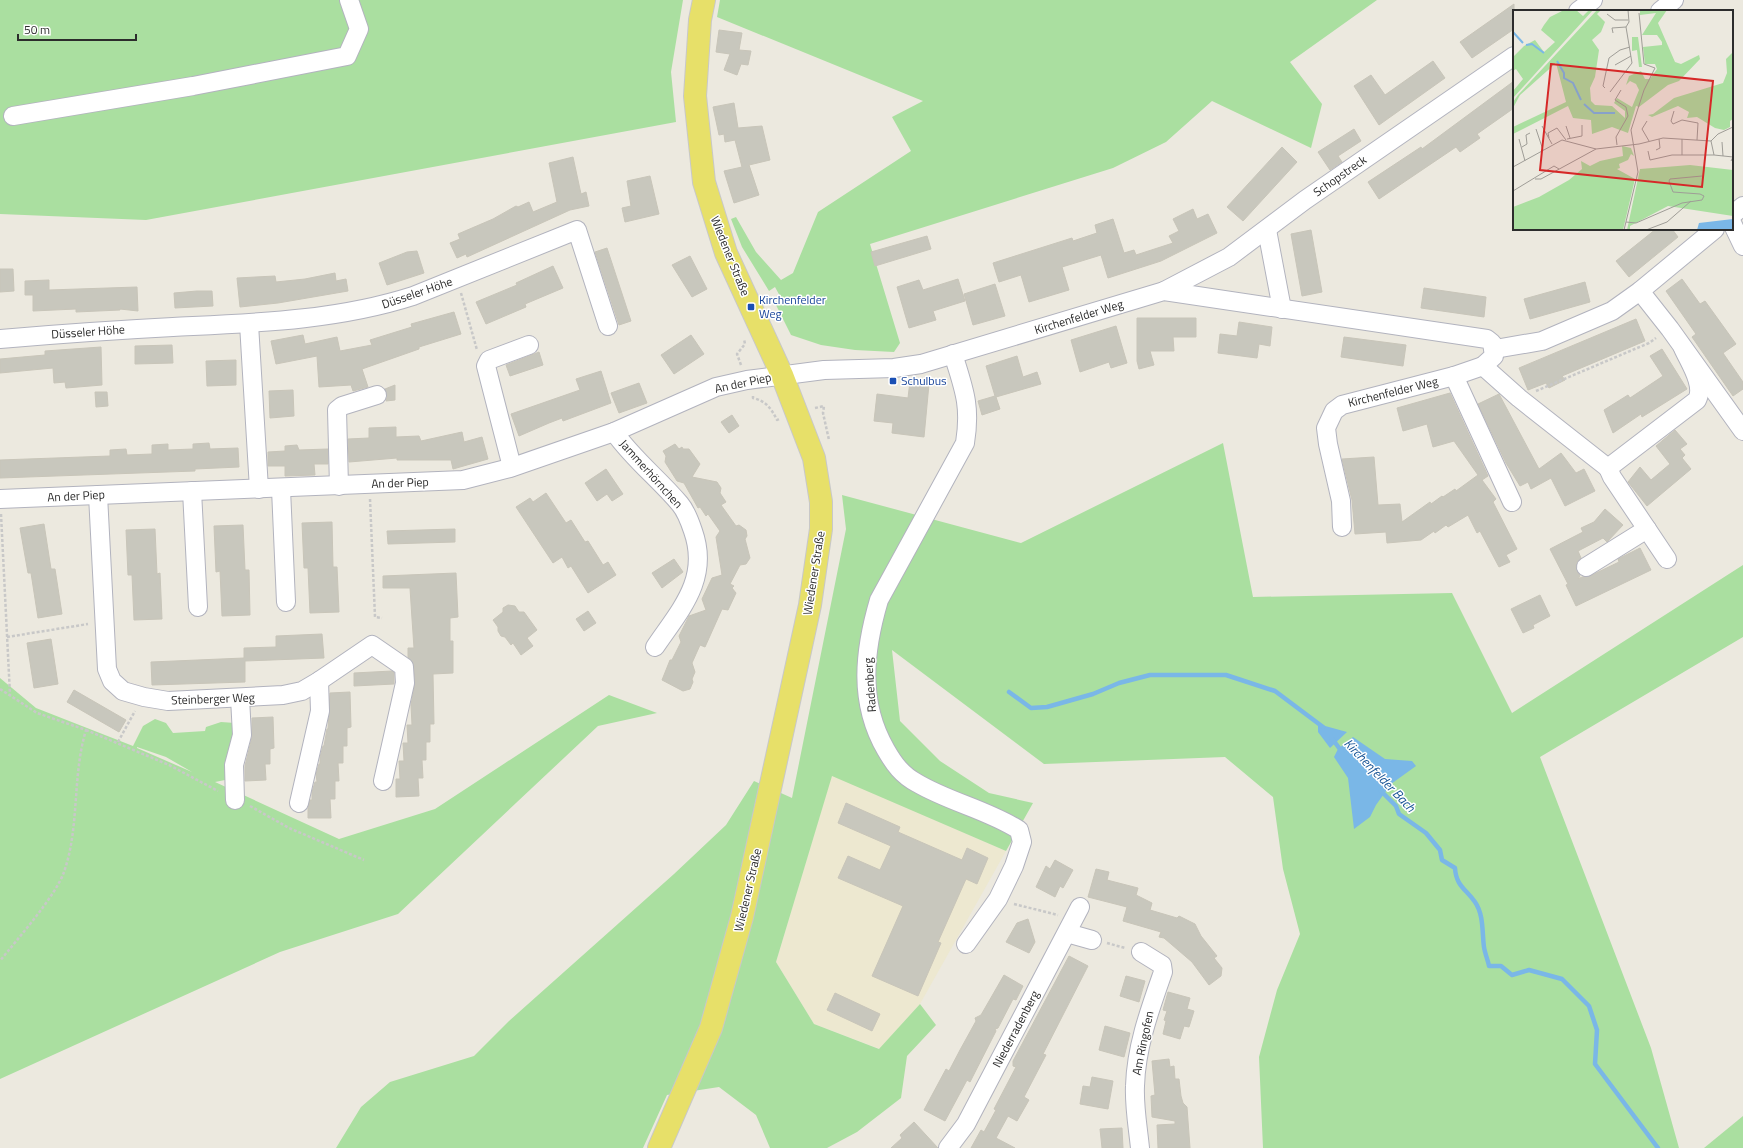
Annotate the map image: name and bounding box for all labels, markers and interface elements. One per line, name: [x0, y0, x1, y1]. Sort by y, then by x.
inset map: [1513, 10, 1733, 230]
scale bar: [18, 16, 136, 42]
text: 50 m: [24, 20, 50, 39]
street label: Schopstreck: [1309, 150, 1371, 201]
street label: Wiedener Straße: [706, 213, 755, 299]
street label: Düsseler Höhe: [379, 272, 455, 314]
place label: Kirchenfelder Weg: [759, 290, 826, 323]
street label: Kirchenfelder Weg: [1032, 294, 1126, 339]
marker: Kirchenfelder Weg: [746, 302, 756, 312]
street label: Düsseler Höhe: [50, 319, 125, 344]
street label: An der Piep: [713, 367, 773, 398]
place label: Schulbus: [901, 371, 947, 390]
street label: Kirchenfelder Weg: [1346, 371, 1440, 412]
marker: Schulbus: [888, 376, 898, 386]
street label: Jammerhörnchen: [615, 435, 688, 512]
street label: An der Piep: [371, 472, 429, 493]
street label: An der Piep: [47, 485, 105, 506]
street label: Wiedener Straße: [797, 530, 830, 616]
street label: Radenberg: [858, 657, 881, 713]
street label: Steinberger Weg: [171, 688, 255, 709]
water label: Kirchenfelder Bach: [1340, 734, 1421, 817]
street label: Wiedener Straße: [729, 846, 766, 933]
street label: Niederradenberg: [987, 987, 1044, 1071]
street label: Am Ringofen: [1126, 1009, 1159, 1077]

